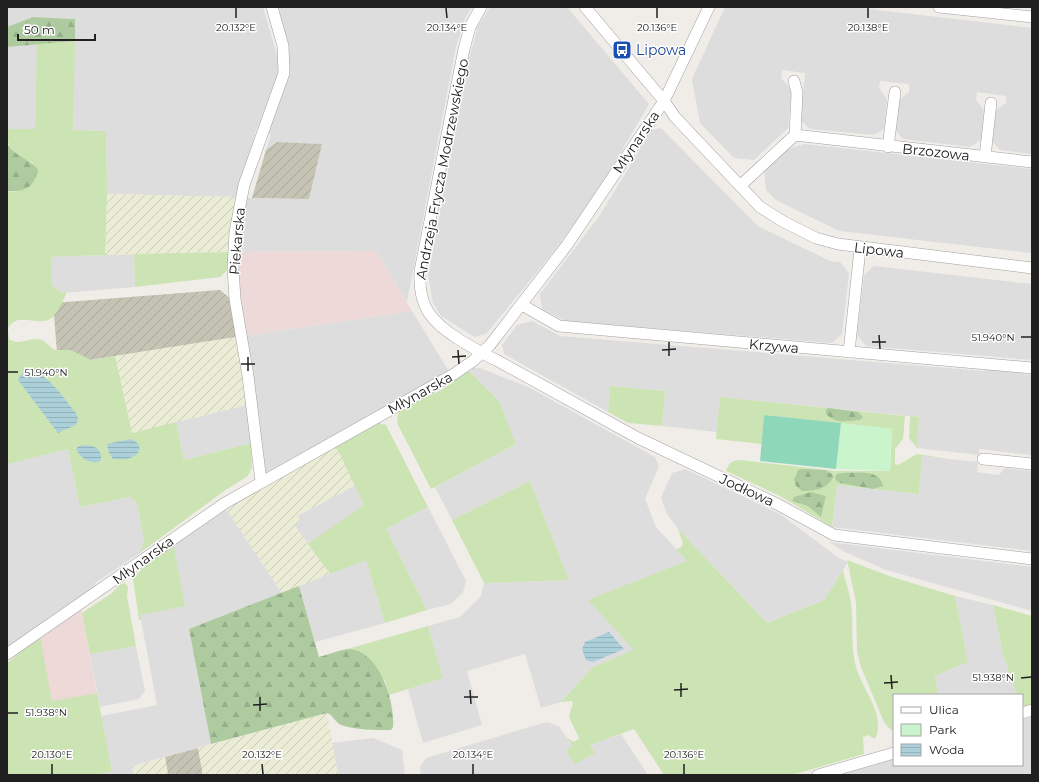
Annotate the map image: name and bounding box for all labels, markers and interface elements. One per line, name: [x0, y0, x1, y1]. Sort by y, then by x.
scale bar: [18, 16, 95, 42]
text: 20.132°E: [216, 21, 256, 34]
text: 20.134°E: [427, 21, 468, 34]
text: 20.136°E: [637, 21, 677, 34]
text: 20.138°E: [848, 21, 889, 34]
text: 50 m: [24, 22, 55, 37]
bus stop icon: Lipowa: [611, 39, 633, 61]
place label: Lipowa: [636, 41, 686, 59]
street label: Andrzeja Frycza Modrzewskiego: [412, 57, 472, 281]
street label: Młynarska: [609, 107, 663, 177]
street label: Brzozowa: [901, 140, 971, 164]
street label: Piekarska: [225, 207, 249, 275]
street label: Lipowa: [853, 238, 905, 262]
text: 51.940°N: [971, 331, 1015, 344]
street label: Krzywa: [748, 335, 800, 357]
text: 51.940°N: [24, 366, 68, 379]
street label: Młynarska: [384, 368, 456, 418]
street label: Jodłowa: [716, 469, 777, 510]
street label: Młynarska: [109, 532, 177, 588]
text: 51.938°N: [972, 671, 1014, 684]
legend: [893, 694, 1023, 766]
text: Ulica: [929, 702, 959, 717]
text: 51.938°N: [25, 706, 67, 719]
text: Park: [929, 722, 957, 737]
text: Woda: [929, 742, 964, 757]
text: 20.130°E: [32, 748, 73, 761]
text: 20.132°E: [242, 748, 282, 761]
text: 20.134°E: [453, 748, 494, 761]
text: 20.136°E: [664, 748, 704, 761]

